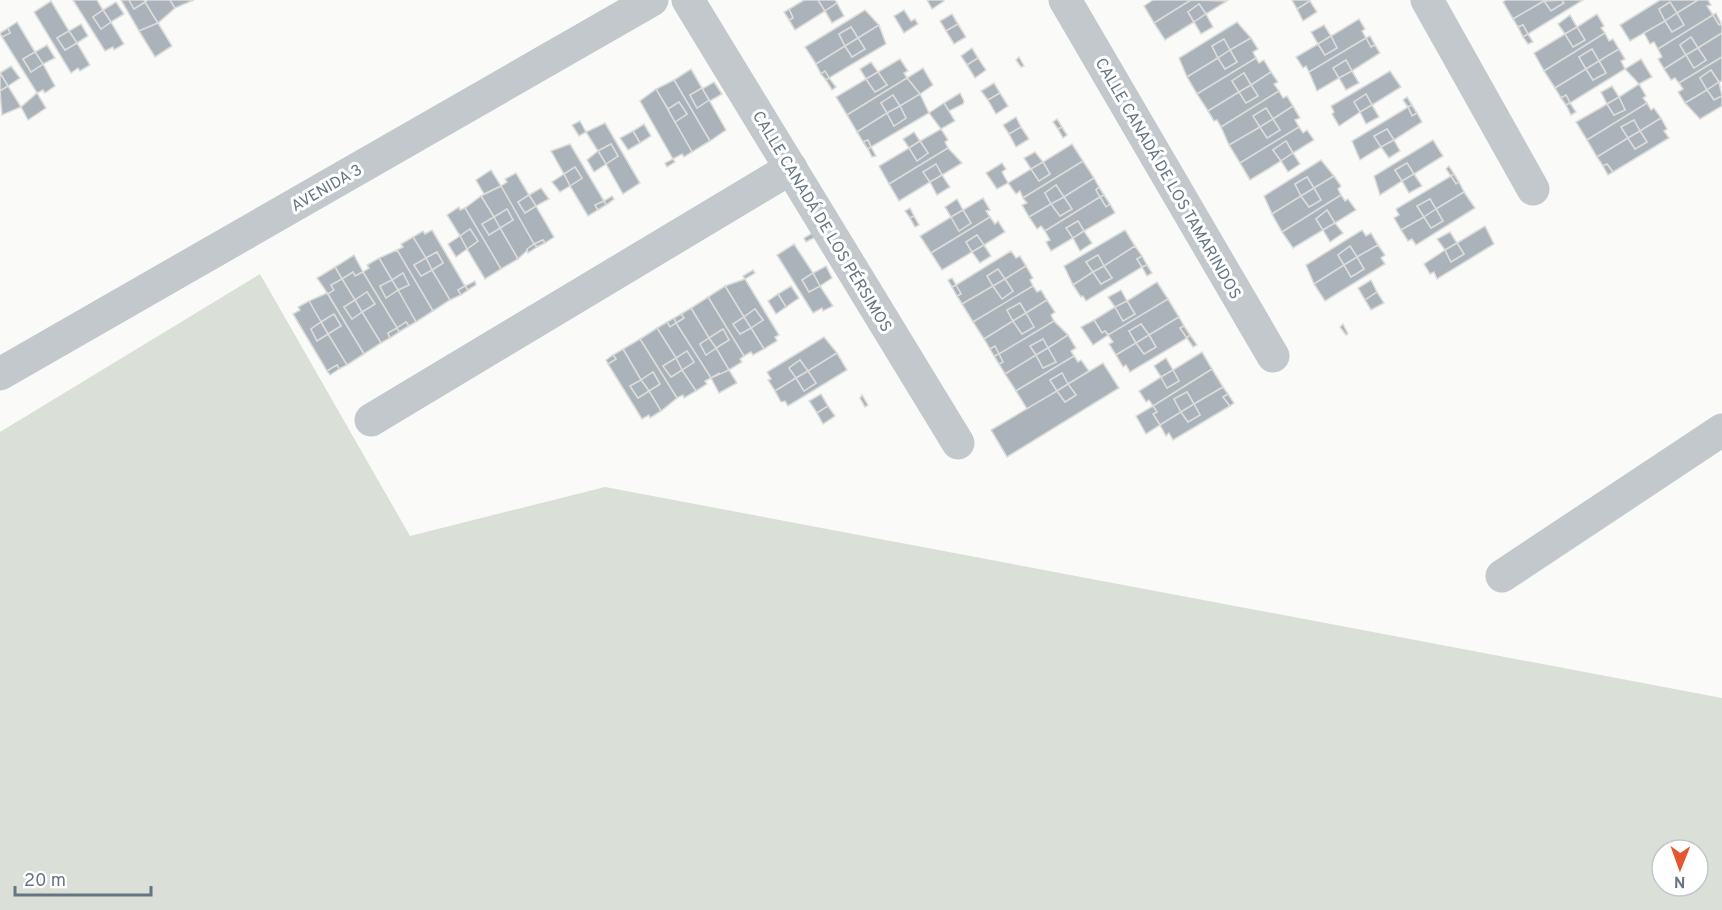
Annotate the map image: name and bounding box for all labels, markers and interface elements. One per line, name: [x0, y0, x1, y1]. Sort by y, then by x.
street label: CALLE CANADÁ DE LOS TAMARINDOS: [1090, 54, 1246, 303]
street label: CALLE CANADÁ DE LOS PÉRSIMOS: [747, 107, 897, 336]
street label: AVENIDA 3: [288, 160, 366, 217]
north arrow: [1650, 838, 1710, 898]
scale bar: [15, 859, 152, 897]
text: 20 m: [24, 870, 66, 893]
text: N: [1674, 871, 1686, 891]

